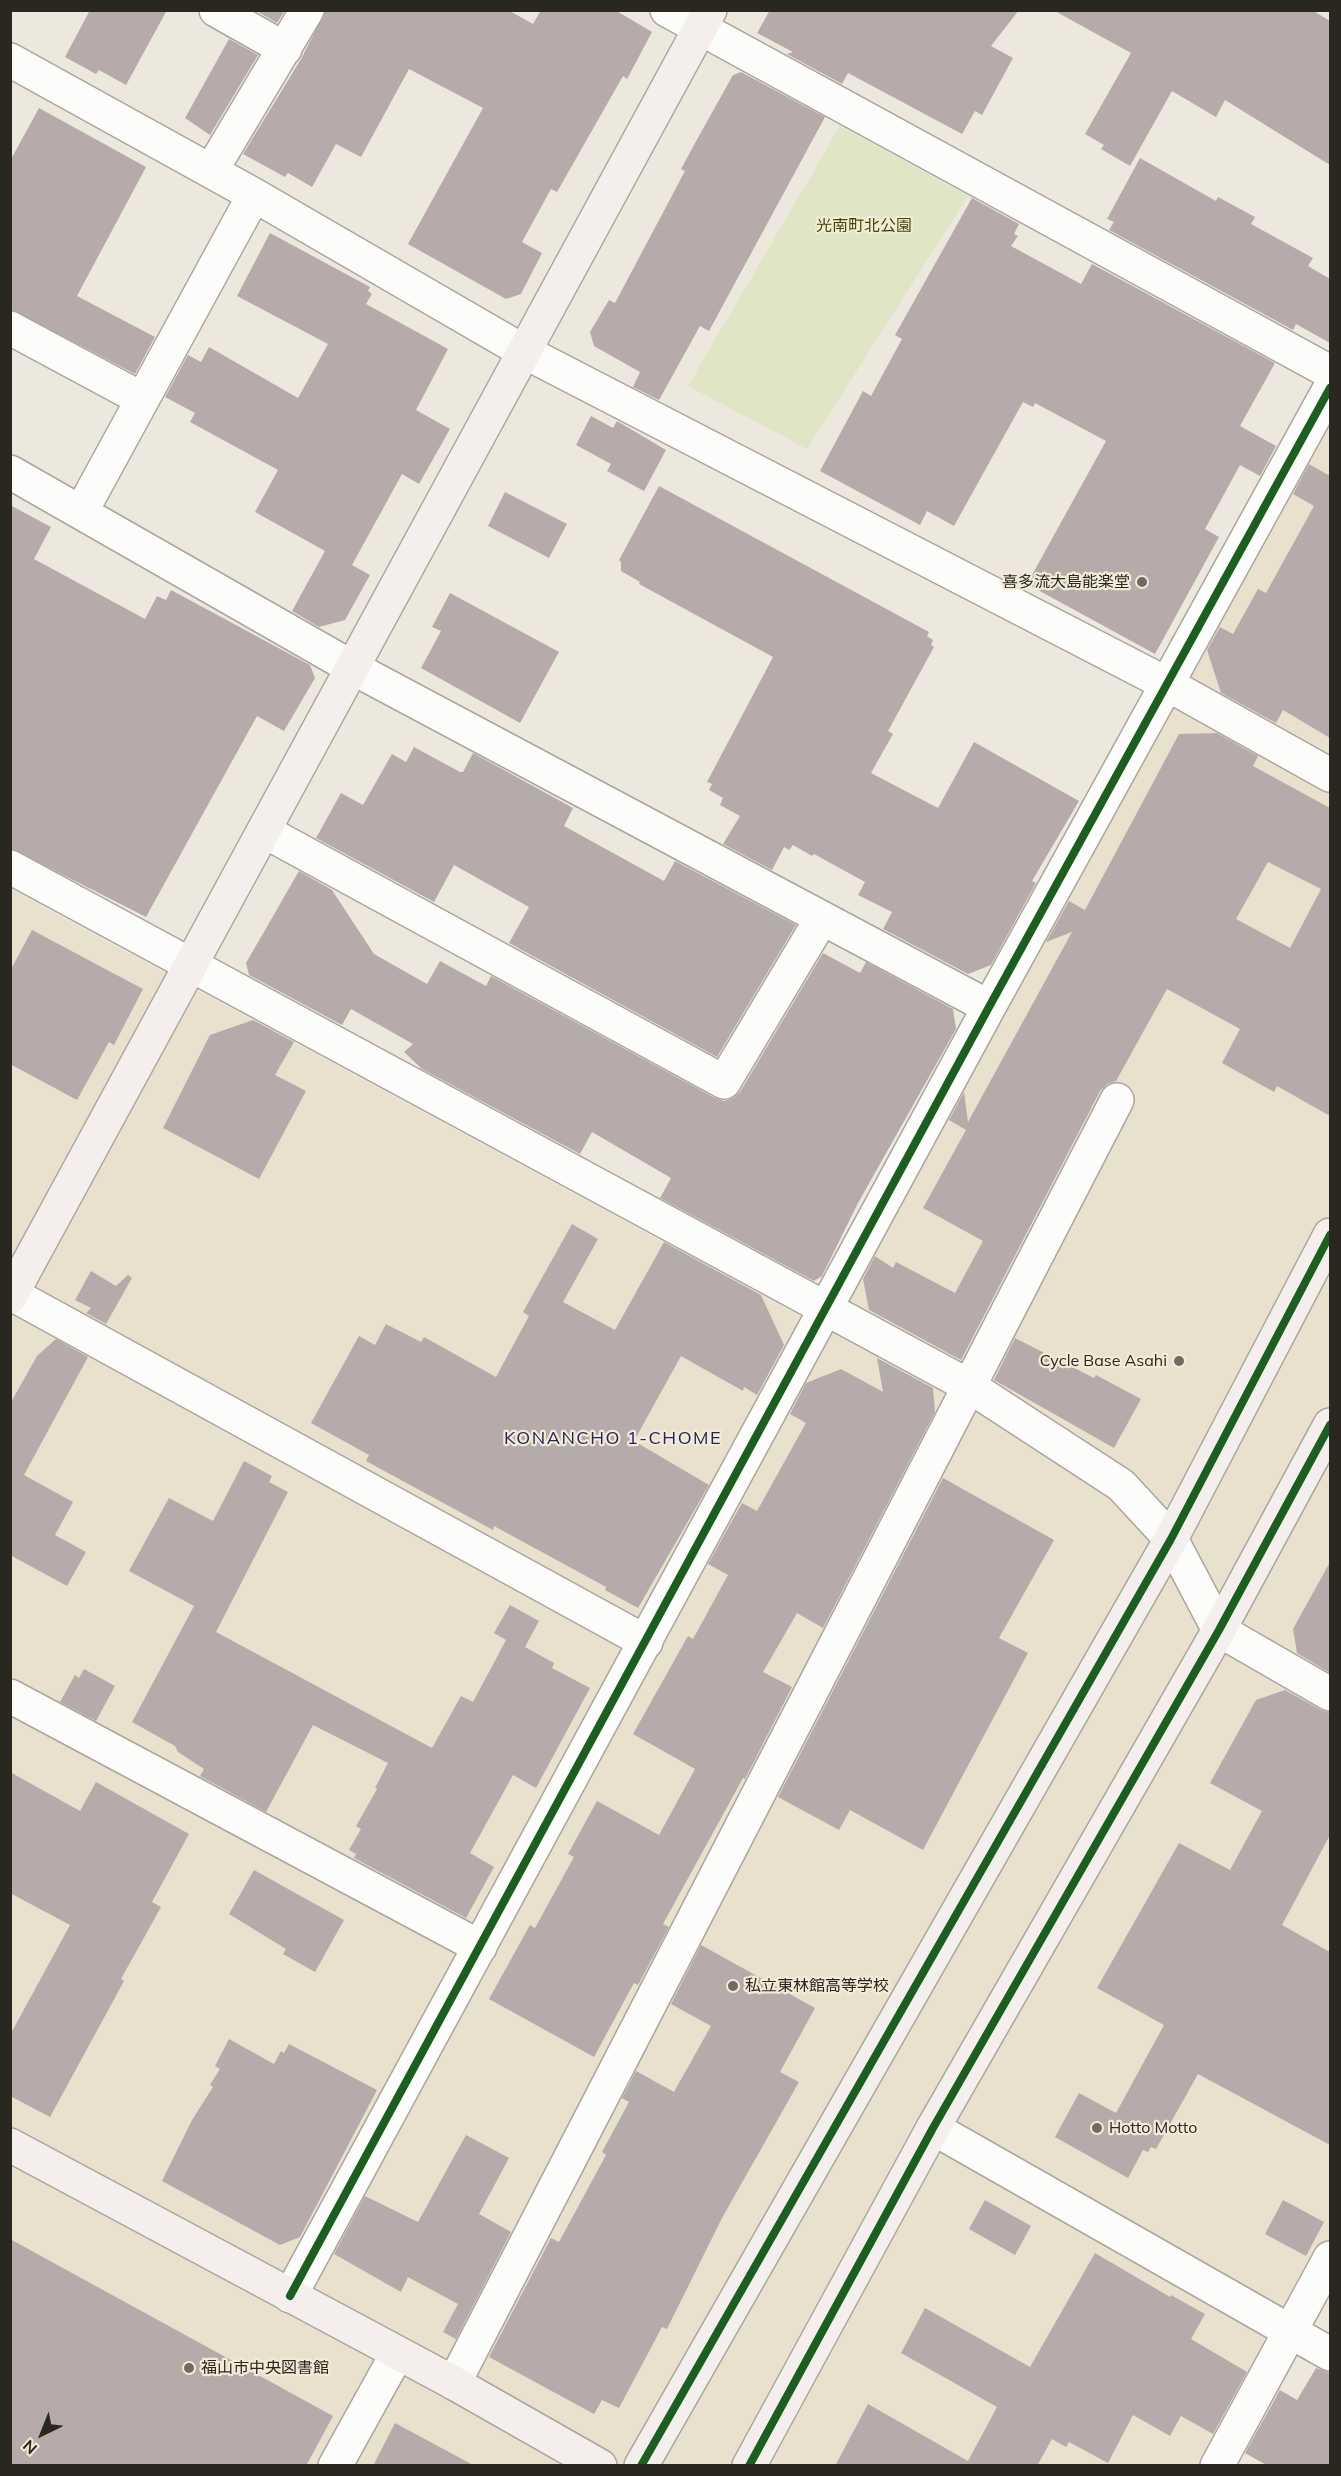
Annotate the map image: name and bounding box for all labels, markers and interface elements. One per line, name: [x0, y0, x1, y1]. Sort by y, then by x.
park label: 光南町北公園: [816, 216, 912, 236]
place label: 喜多流大島能楽堂: [1002, 572, 1130, 592]
marker: 喜多流大島能楽堂: [1135, 575, 1149, 589]
place label: Cycle Base Asahi: [1040, 1351, 1167, 1371]
marker: Cycle Base Asahi: [1172, 1354, 1186, 1368]
district label: KONANCHO 1-CHOME: [504, 1428, 722, 1450]
place label: 私立東林館高等学校: [745, 1976, 889, 1996]
marker: 私立東林館高等学校: [726, 1979, 740, 1993]
place label: Hotto Motto: [1109, 2118, 1197, 2138]
marker: Hotto Motto: [1090, 2121, 1104, 2135]
place label: 福山市中央図書館: [201, 2358, 329, 2378]
marker: 福山市中央図書館: [182, 2361, 196, 2375]
north arrow: [12, 2404, 72, 2464]
text: N: [18, 2436, 41, 2459]

